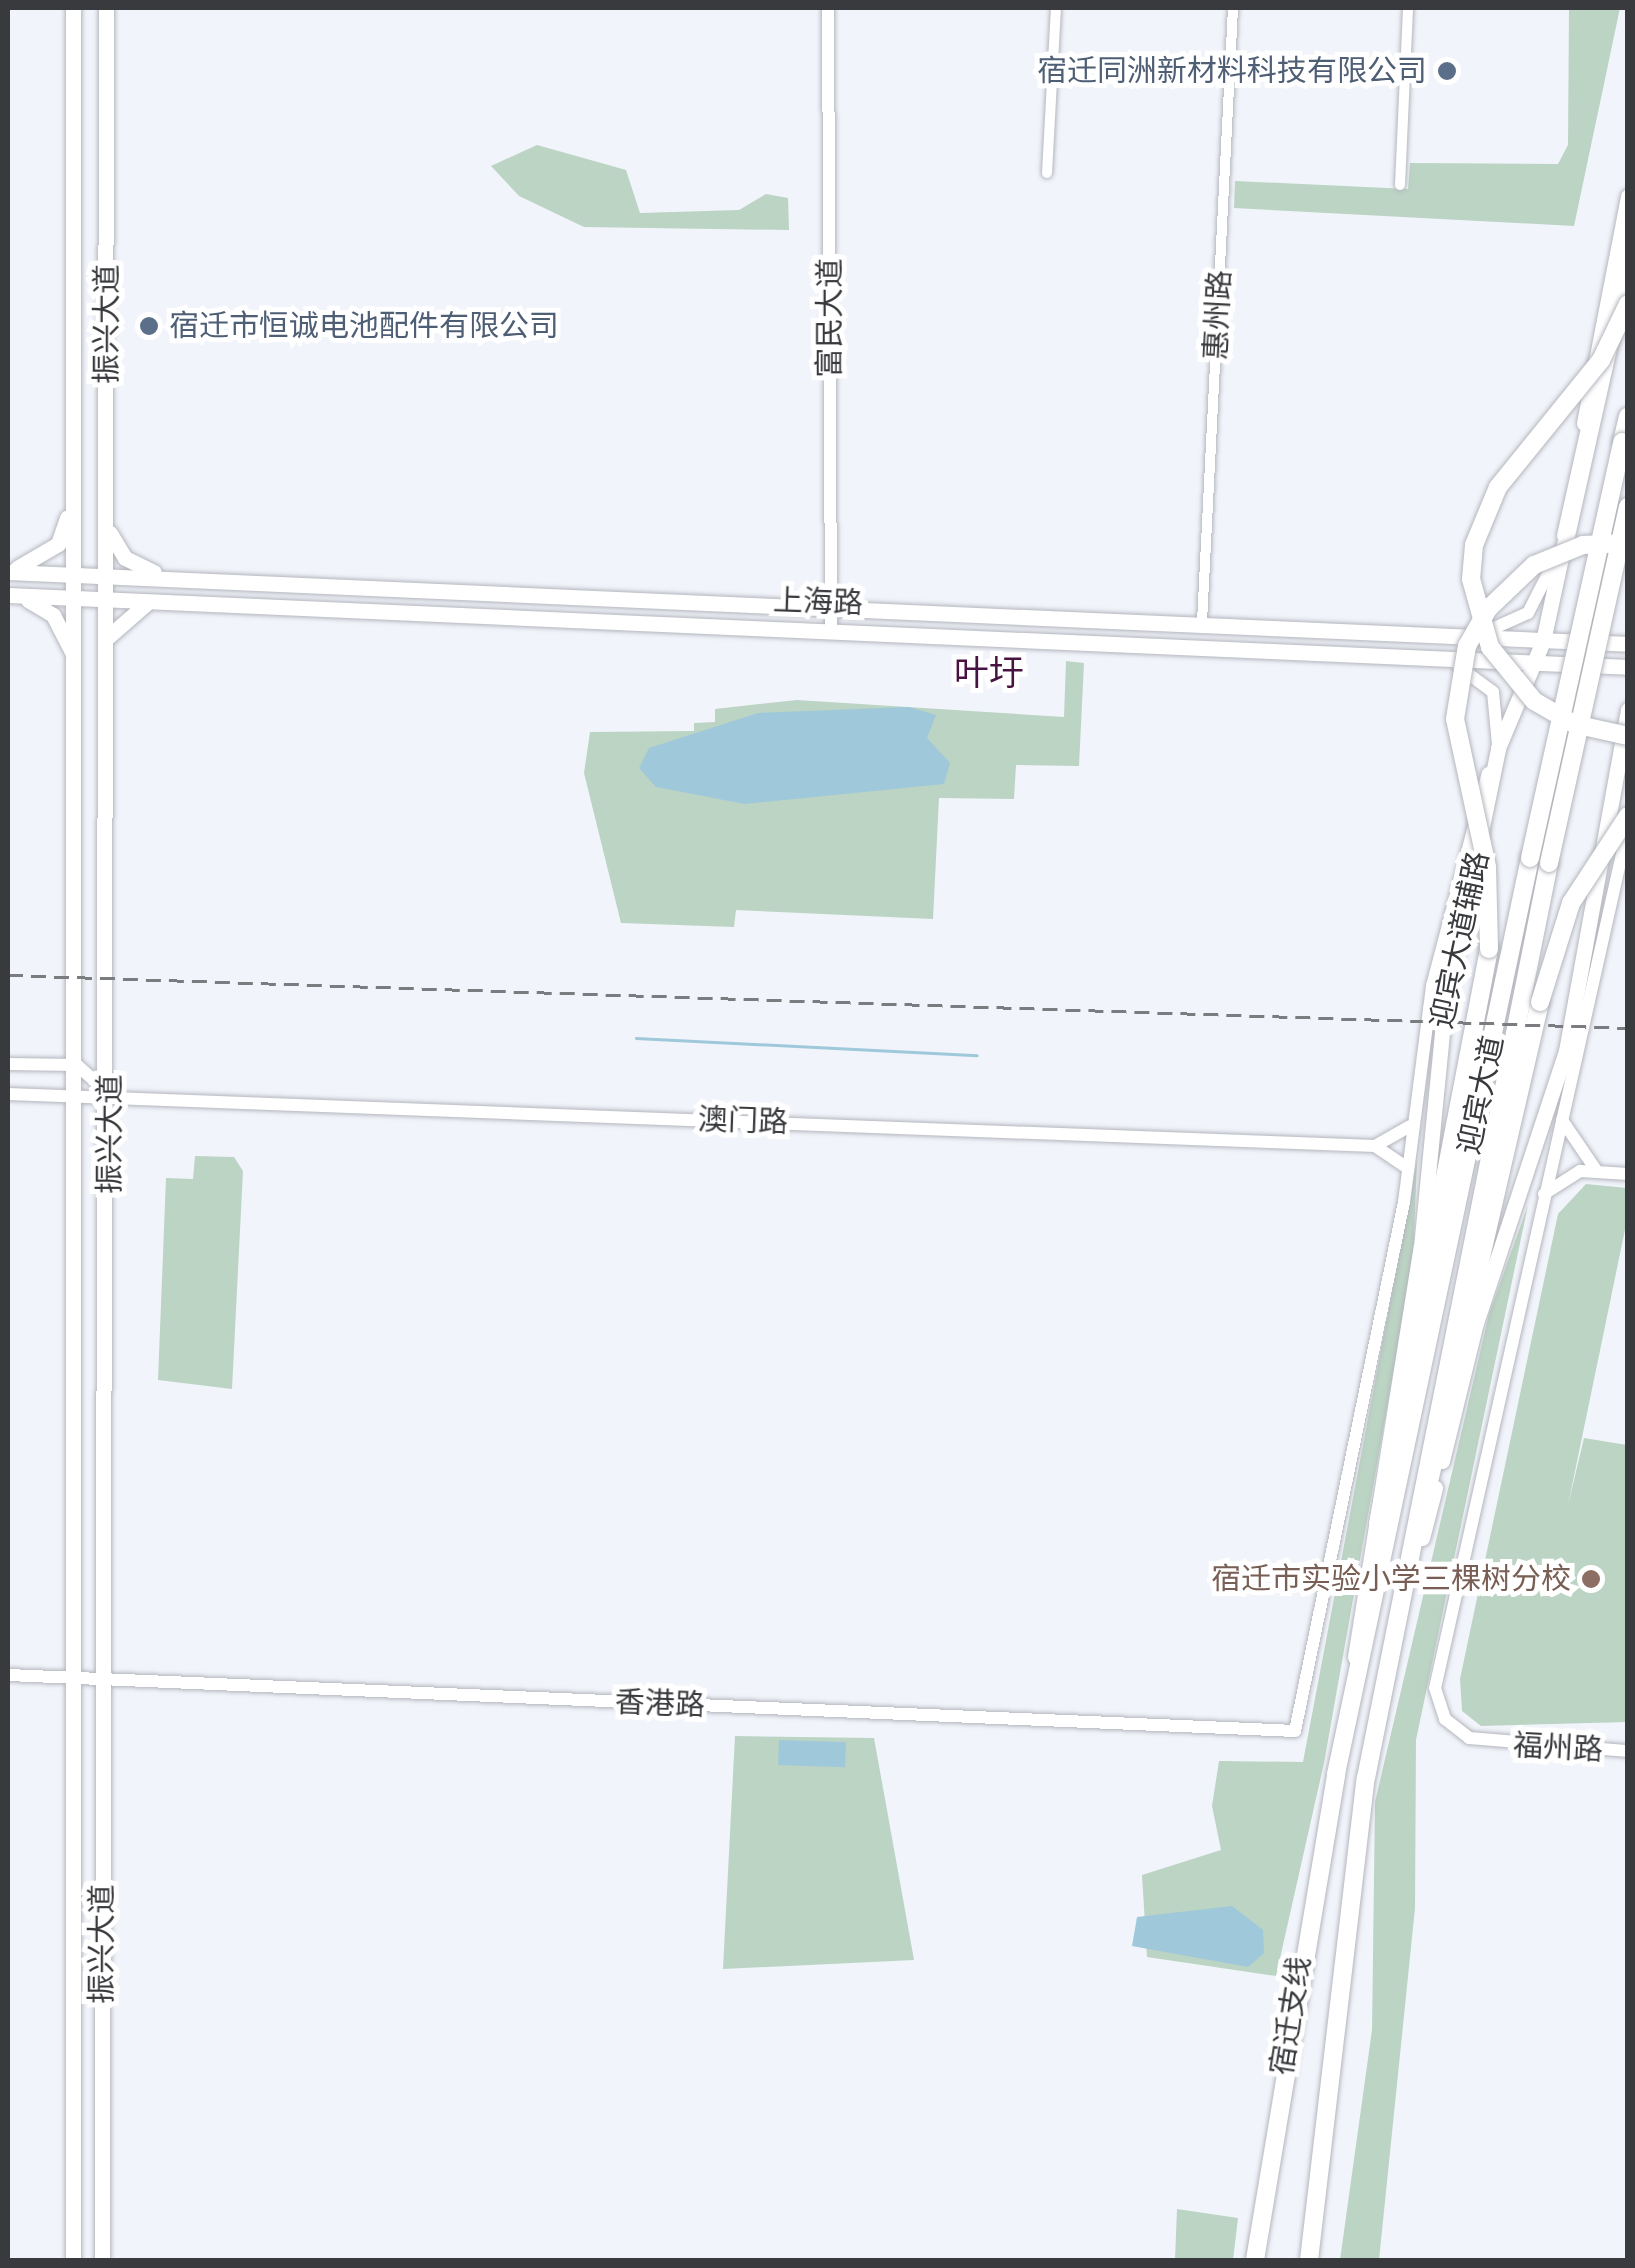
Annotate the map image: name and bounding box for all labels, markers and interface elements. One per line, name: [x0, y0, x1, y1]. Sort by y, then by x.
place label: 宿迁同洲新材料科技有限公司: [1037, 53, 1427, 89]
marker: 宿迁同洲新材料科技有限公司: [1436, 60, 1458, 82]
street label: 富民大道: [812, 258, 848, 378]
street label: 振兴大道: [89, 264, 125, 384]
street label: 惠州路: [1198, 269, 1238, 361]
place label: 宿迁市恒诚电池配件有限公司: [169, 308, 559, 344]
marker: 宿迁市恒诚电池配件有限公司: [138, 315, 160, 337]
street label: 上海路: [772, 582, 864, 622]
district label: 叶圩: [954, 653, 1024, 695]
street label: 迎宾大道辅路: [1424, 848, 1496, 1032]
street label: 迎宾大道: [1451, 1033, 1511, 1157]
street label: 振兴大道: [92, 1074, 128, 1194]
street label: 澳门路: [697, 1101, 789, 1141]
place label: 宿迁市实验小学三棵树分校: [1211, 1561, 1571, 1597]
marker: 宿迁市实验小学三棵树分校: [1580, 1568, 1602, 1590]
street label: 香港路: [614, 1684, 706, 1724]
street label: 福州路: [1512, 1728, 1604, 1768]
street label: 振兴大道: [84, 1884, 120, 2004]
street label: 宿迁支线: [1264, 1954, 1318, 2078]

